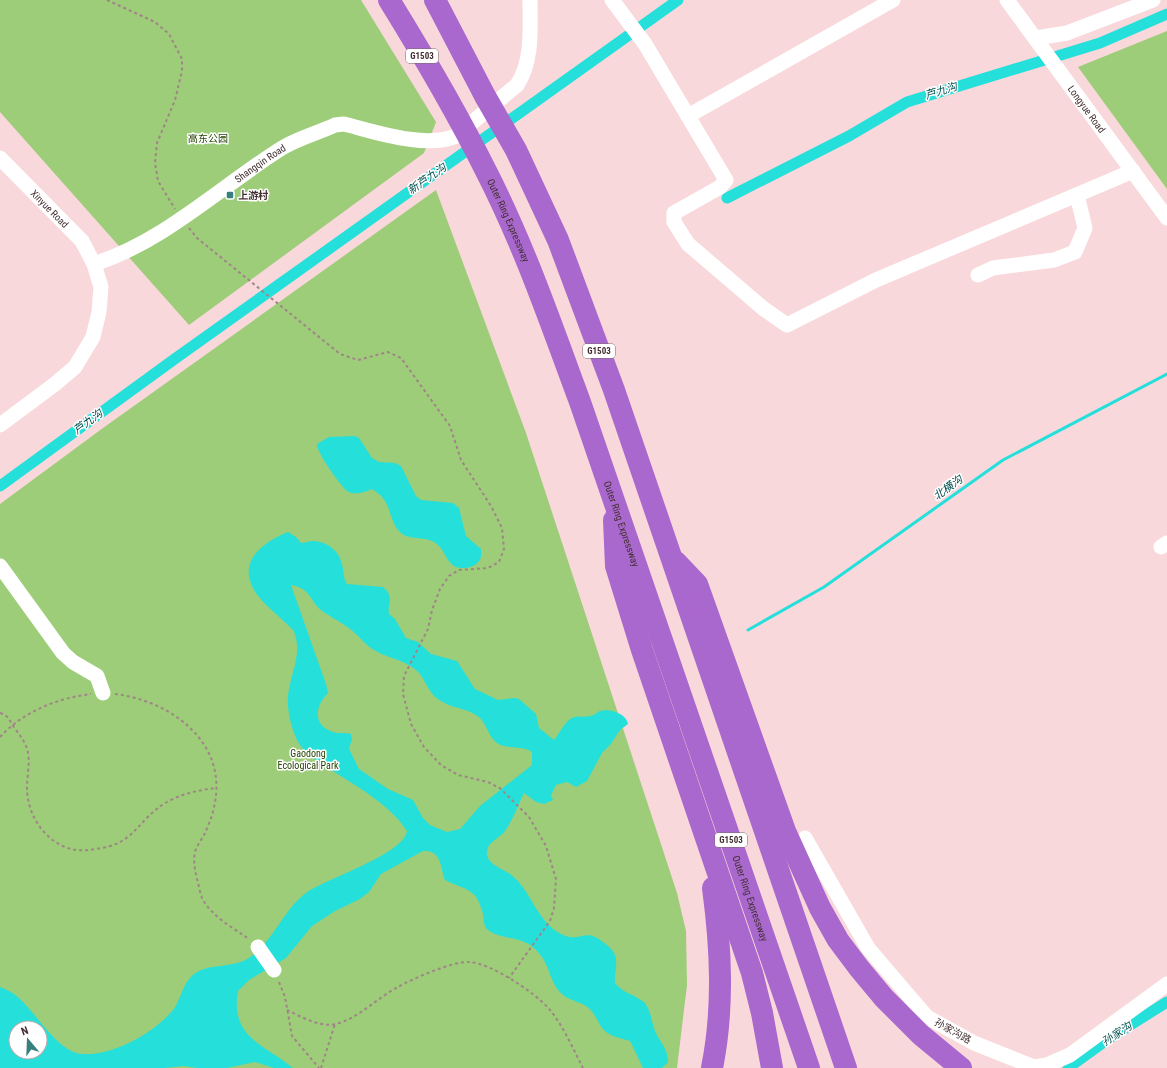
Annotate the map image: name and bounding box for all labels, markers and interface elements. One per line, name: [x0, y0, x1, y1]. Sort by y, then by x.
road number: G1503: [406, 49, 438, 63]
water label: 芦九沟: [923, 80, 960, 102]
street label: Longyue Road: [1066, 83, 1108, 135]
park label: 高东公园: [188, 133, 228, 144]
street label: Shangqin Road: [232, 142, 287, 184]
water label: 新芦九沟: [405, 160, 450, 197]
street label: Outer Ring Expressway: [485, 177, 532, 264]
street label: Xinyue Road: [29, 187, 71, 230]
place label: 上游村: [238, 189, 268, 201]
marker: 上游村: [225, 190, 235, 200]
road number: G1503: [583, 344, 615, 358]
water label: 芦九沟: [71, 406, 106, 437]
water label: 北横沟: [931, 472, 966, 503]
street label: Outer Ring Expressway: [602, 479, 642, 568]
park label: Gaodong Ecological Park: [278, 748, 339, 771]
road number: G1503: [715, 833, 747, 847]
street label: Outer Ring Expressway: [731, 854, 770, 943]
street label: 孙家沟路: [933, 1016, 973, 1046]
water label: 孙家沟: [1100, 1019, 1135, 1048]
north arrow: [8, 1020, 48, 1060]
text: N: [20, 1024, 30, 1038]

